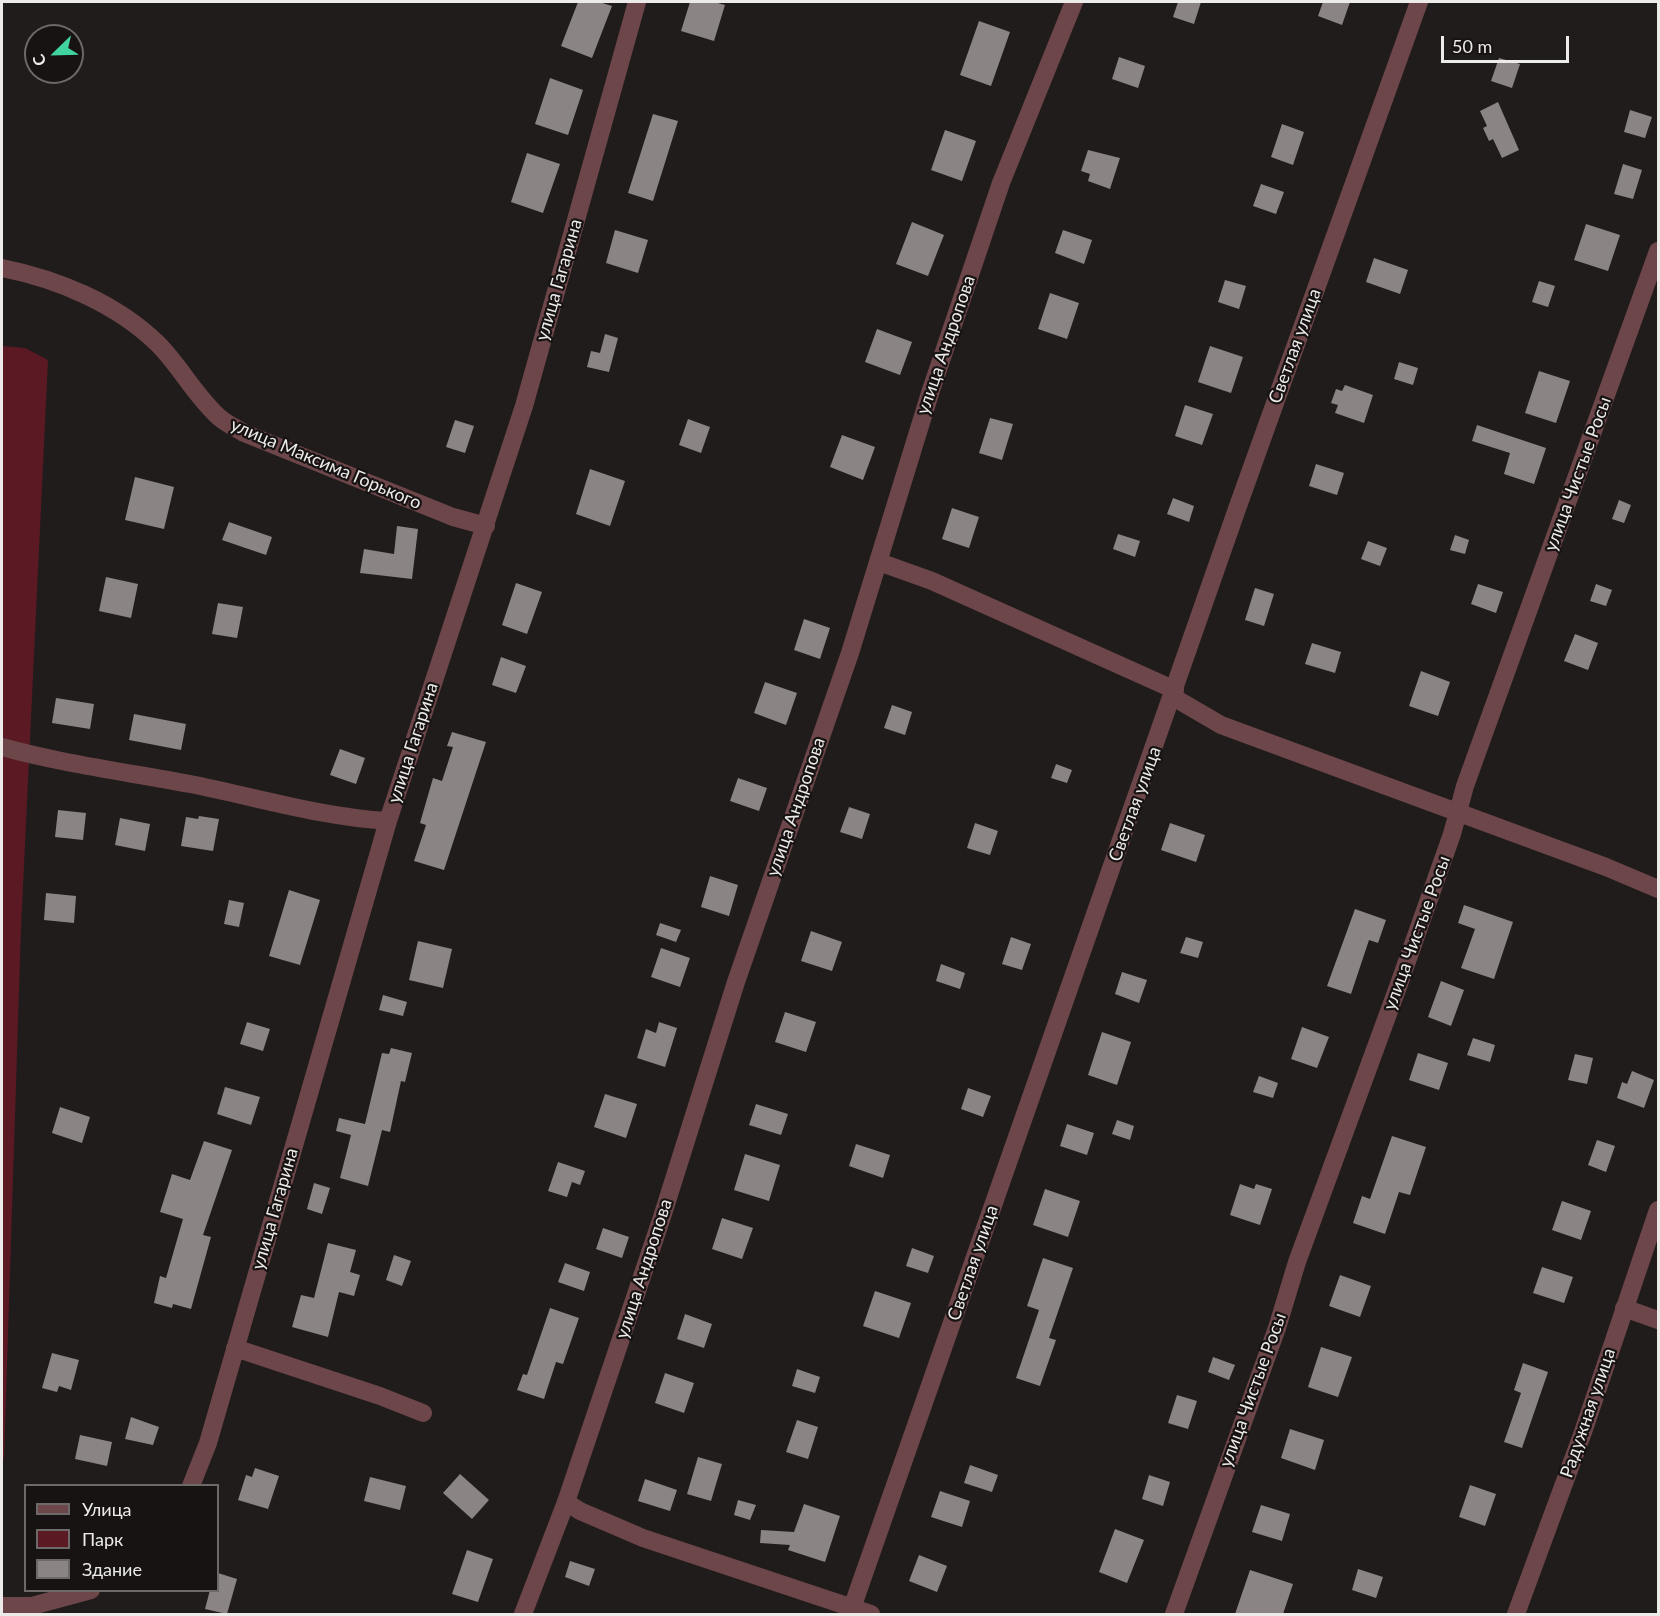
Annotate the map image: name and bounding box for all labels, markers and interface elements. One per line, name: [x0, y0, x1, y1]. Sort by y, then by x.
north arrow: [24, 24, 84, 84]
scale bar: [1444, 24, 1572, 62]
text: 50 m: [1452, 35, 1492, 57]
text: С: [28, 52, 50, 69]
street label: улица Гагарина: [531, 217, 587, 343]
street label: улица Андропова: [912, 273, 980, 417]
street label: Светлая улица: [1264, 286, 1326, 406]
street label: улица Чистые Росы: [1540, 394, 1616, 554]
street label: улица Максима Горького: [227, 414, 425, 514]
street label: улица Гагарина: [383, 680, 443, 806]
street label: улица Андропова: [762, 735, 830, 879]
street label: Светлая улица: [1104, 744, 1166, 864]
street label: улица Чистые Росы: [1379, 853, 1455, 1013]
street label: улица Гагарина: [247, 1146, 303, 1272]
street label: улица Андропова: [611, 1196, 677, 1342]
street label: Светлая улица: [943, 1202, 1003, 1324]
street label: улица Чистые Росы: [1215, 1310, 1291, 1470]
street label: Радужная улица: [1556, 1345, 1620, 1481]
legend: [24, 1484, 219, 1592]
text: Улица: [82, 1498, 132, 1520]
text: Парк: [82, 1528, 123, 1550]
text: Здание: [82, 1558, 142, 1580]

